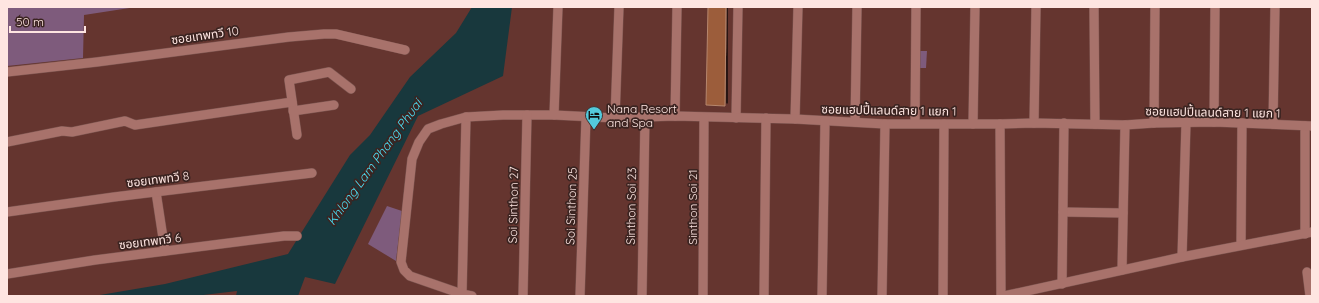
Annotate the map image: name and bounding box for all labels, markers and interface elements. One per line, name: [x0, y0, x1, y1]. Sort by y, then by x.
scale bar: [10, 8, 85, 34]
text: 50 m: [16, 14, 44, 29]
street label: ซอยเทพทวี 10: [170, 23, 240, 47]
water label: Khlong Lam Phang Phuai: [323, 94, 426, 228]
street label: ซอยแฮปปี้แลนด์สาย 1 แยก 1: [821, 100, 957, 119]
place label: Nana Resort and Spa: [607, 101, 677, 130]
street label: ซอยแฮปปี้แลนด์สาย 1 แยก 1: [1145, 102, 1281, 121]
hotel icon: Nana Resort and Spa: [584, 105, 604, 130]
street label: Soi Sinthon 27: [505, 166, 521, 244]
street label: Soi Sinthon 25: [562, 167, 580, 245]
street label: Sinthon Soi 23: [623, 167, 639, 245]
street label: ซอยเทพทวี 8: [126, 168, 190, 190]
street label: Sinthon Soi 21: [685, 169, 700, 245]
street label: ซอยเทพทวี 6: [118, 230, 183, 252]

